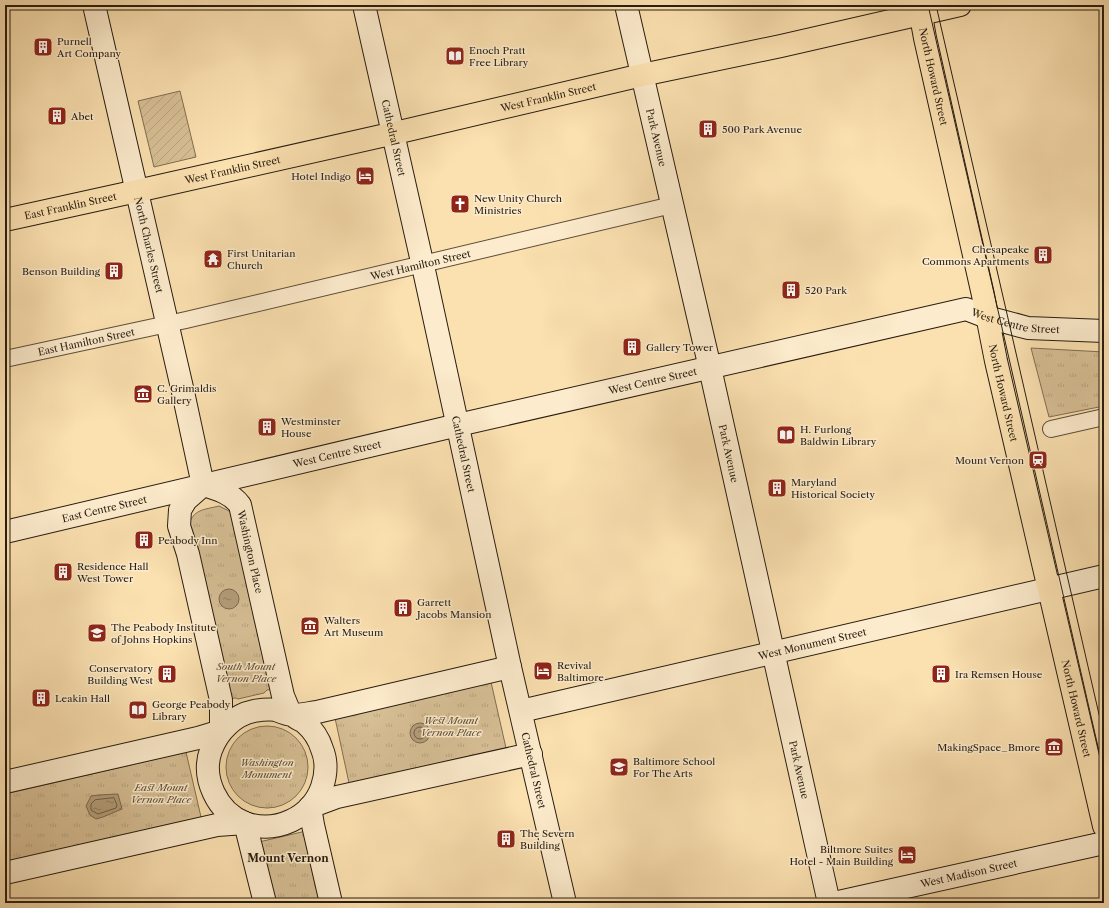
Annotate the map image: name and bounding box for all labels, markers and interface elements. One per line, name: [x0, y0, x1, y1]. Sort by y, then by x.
street label: North Howard Street: [916, 27, 951, 127]
place label: Purnell Art Company: [56, 35, 121, 60]
building icon: Purnell Art Company: [32, 36, 54, 58]
place label: Enoch Pratt Free Library: [469, 44, 529, 69]
library icon: Enoch Pratt Free Library: [444, 45, 466, 67]
street label: West Franklin Street: [498, 80, 598, 115]
street label: Cathedral Street: [379, 98, 409, 178]
building icon: Abet: [46, 105, 68, 127]
street label: Park Avenue: [643, 107, 669, 168]
place label: Abet: [70, 110, 94, 123]
building icon: 500 Park Avenue: [697, 118, 719, 140]
place label: 500 Park Avenue: [722, 123, 803, 136]
street label: West Franklin Street: [183, 153, 282, 187]
hotel icon: Hotel Indigo: [354, 165, 376, 187]
place label: Hotel Indigo: [291, 170, 351, 183]
street label: East Franklin Street: [23, 190, 118, 223]
place label: New Unity Church Ministries: [474, 192, 563, 217]
church icon: New Unity Church Ministries: [449, 193, 471, 215]
street label: North Charles Street: [131, 195, 166, 295]
place label: Chesapeake Commons Apartments: [922, 243, 1029, 268]
building icon: Chesapeake Commons Apartments: [1032, 244, 1054, 266]
place label: First Unitarian Church: [227, 247, 296, 272]
street label: West Hamilton Street: [368, 247, 472, 283]
temple icon: First Unitarian Church: [202, 248, 224, 270]
building icon: Benson Building: [103, 260, 125, 282]
place label: Benson Building: [22, 265, 101, 278]
building icon: 520 Park: [780, 279, 802, 301]
place label: 520 Park: [805, 284, 848, 297]
street label: West Centre Street: [969, 305, 1060, 336]
street label: East Hamilton Street: [37, 325, 136, 359]
building icon: Gallery Tower: [621, 336, 643, 358]
place label: Gallery Tower: [646, 341, 714, 354]
street label: North Howard Street: [986, 343, 1021, 443]
street label: West Centre Street: [606, 365, 698, 398]
place label: C. Grimaldis Gallery: [157, 382, 216, 407]
museum icon: C. Grimaldis Gallery: [132, 383, 154, 405]
place label: Westminster House: [280, 415, 342, 440]
street label: Cathedral Street: [449, 415, 478, 494]
building icon: Westminster House: [256, 416, 278, 438]
street label: Park Avenue: [716, 423, 741, 484]
place label: H. Furlong Baldwin Library: [800, 423, 877, 448]
library icon: H. Furlong Baldwin Library: [775, 424, 797, 446]
street label: West Centre Street: [291, 437, 383, 471]
station icon: Mount Vernon: [1027, 449, 1049, 471]
place label: Mount Vernon: [955, 454, 1025, 467]
place label: Maryland Historical Society: [791, 476, 876, 501]
building icon: Maryland Historical Society: [766, 477, 788, 499]
street label: East Centre Street: [61, 493, 148, 525]
street label: Washington Place: [234, 508, 266, 595]
building icon: Peabody Inn: [133, 529, 155, 551]
place label: Peabody Inn: [158, 534, 218, 547]
place label: Residence Hall West Tower: [76, 560, 148, 585]
building icon: Residence Hall West Tower: [52, 561, 74, 583]
place label: Garrett Jacobs Mansion: [415, 596, 492, 621]
building icon: Garrett Jacobs Mansion: [392, 597, 414, 619]
place label: Walters Art Museum: [323, 614, 384, 639]
museum icon: Walters Art Museum: [299, 615, 321, 637]
place label: The Peabody Institute of Johns Hopkins: [111, 621, 216, 646]
school or university icon: The Peabody Institute of Johns Hopkins: [86, 622, 108, 644]
street label: West Monument Street: [756, 625, 868, 663]
place label: Revival Baltimore: [557, 659, 604, 684]
street label: North Howard Street: [1059, 659, 1094, 759]
park label: South Mount Vernon Place: [216, 660, 277, 685]
hotel icon: Revival Baltimore: [532, 660, 554, 682]
place label: Conservatory Building West: [87, 662, 153, 687]
building icon: Conservatory Building West: [156, 663, 178, 685]
building icon: Ira Remsen House: [930, 663, 952, 685]
place label: Ira Remsen House: [955, 668, 1043, 681]
building icon: Leakin Hall: [30, 687, 52, 709]
place label: Leakin Hall: [55, 692, 110, 705]
place label: George Peabody Library: [152, 698, 231, 723]
library icon: George Peabody Library: [127, 699, 149, 721]
park label: West Mount Vernon Place: [421, 714, 482, 739]
street label: Cathedral Street: [518, 731, 549, 810]
museum icon: MakingSpace_Bmore: [1043, 736, 1065, 758]
street label: Park Avenue: [786, 739, 812, 800]
place label: MakingSpace_Bmore: [937, 741, 1040, 754]
place label: Baltimore School For The Arts: [633, 755, 715, 780]
park label: Washington Monument: [240, 756, 294, 781]
school or university icon: Baltimore School For The Arts: [608, 756, 630, 778]
park label: East Mount Vernon Place: [131, 781, 192, 806]
place label: The Severn Building: [520, 827, 575, 852]
building icon: The Severn Building: [495, 828, 517, 850]
place label: Biltmore Suites Hotel - Main Building: [789, 843, 894, 868]
hotel icon: Biltmore Suites Hotel - Main Building: [896, 844, 918, 866]
district label: Mount Vernon: [247, 851, 329, 865]
street label: West Madison Street: [918, 856, 1019, 891]

